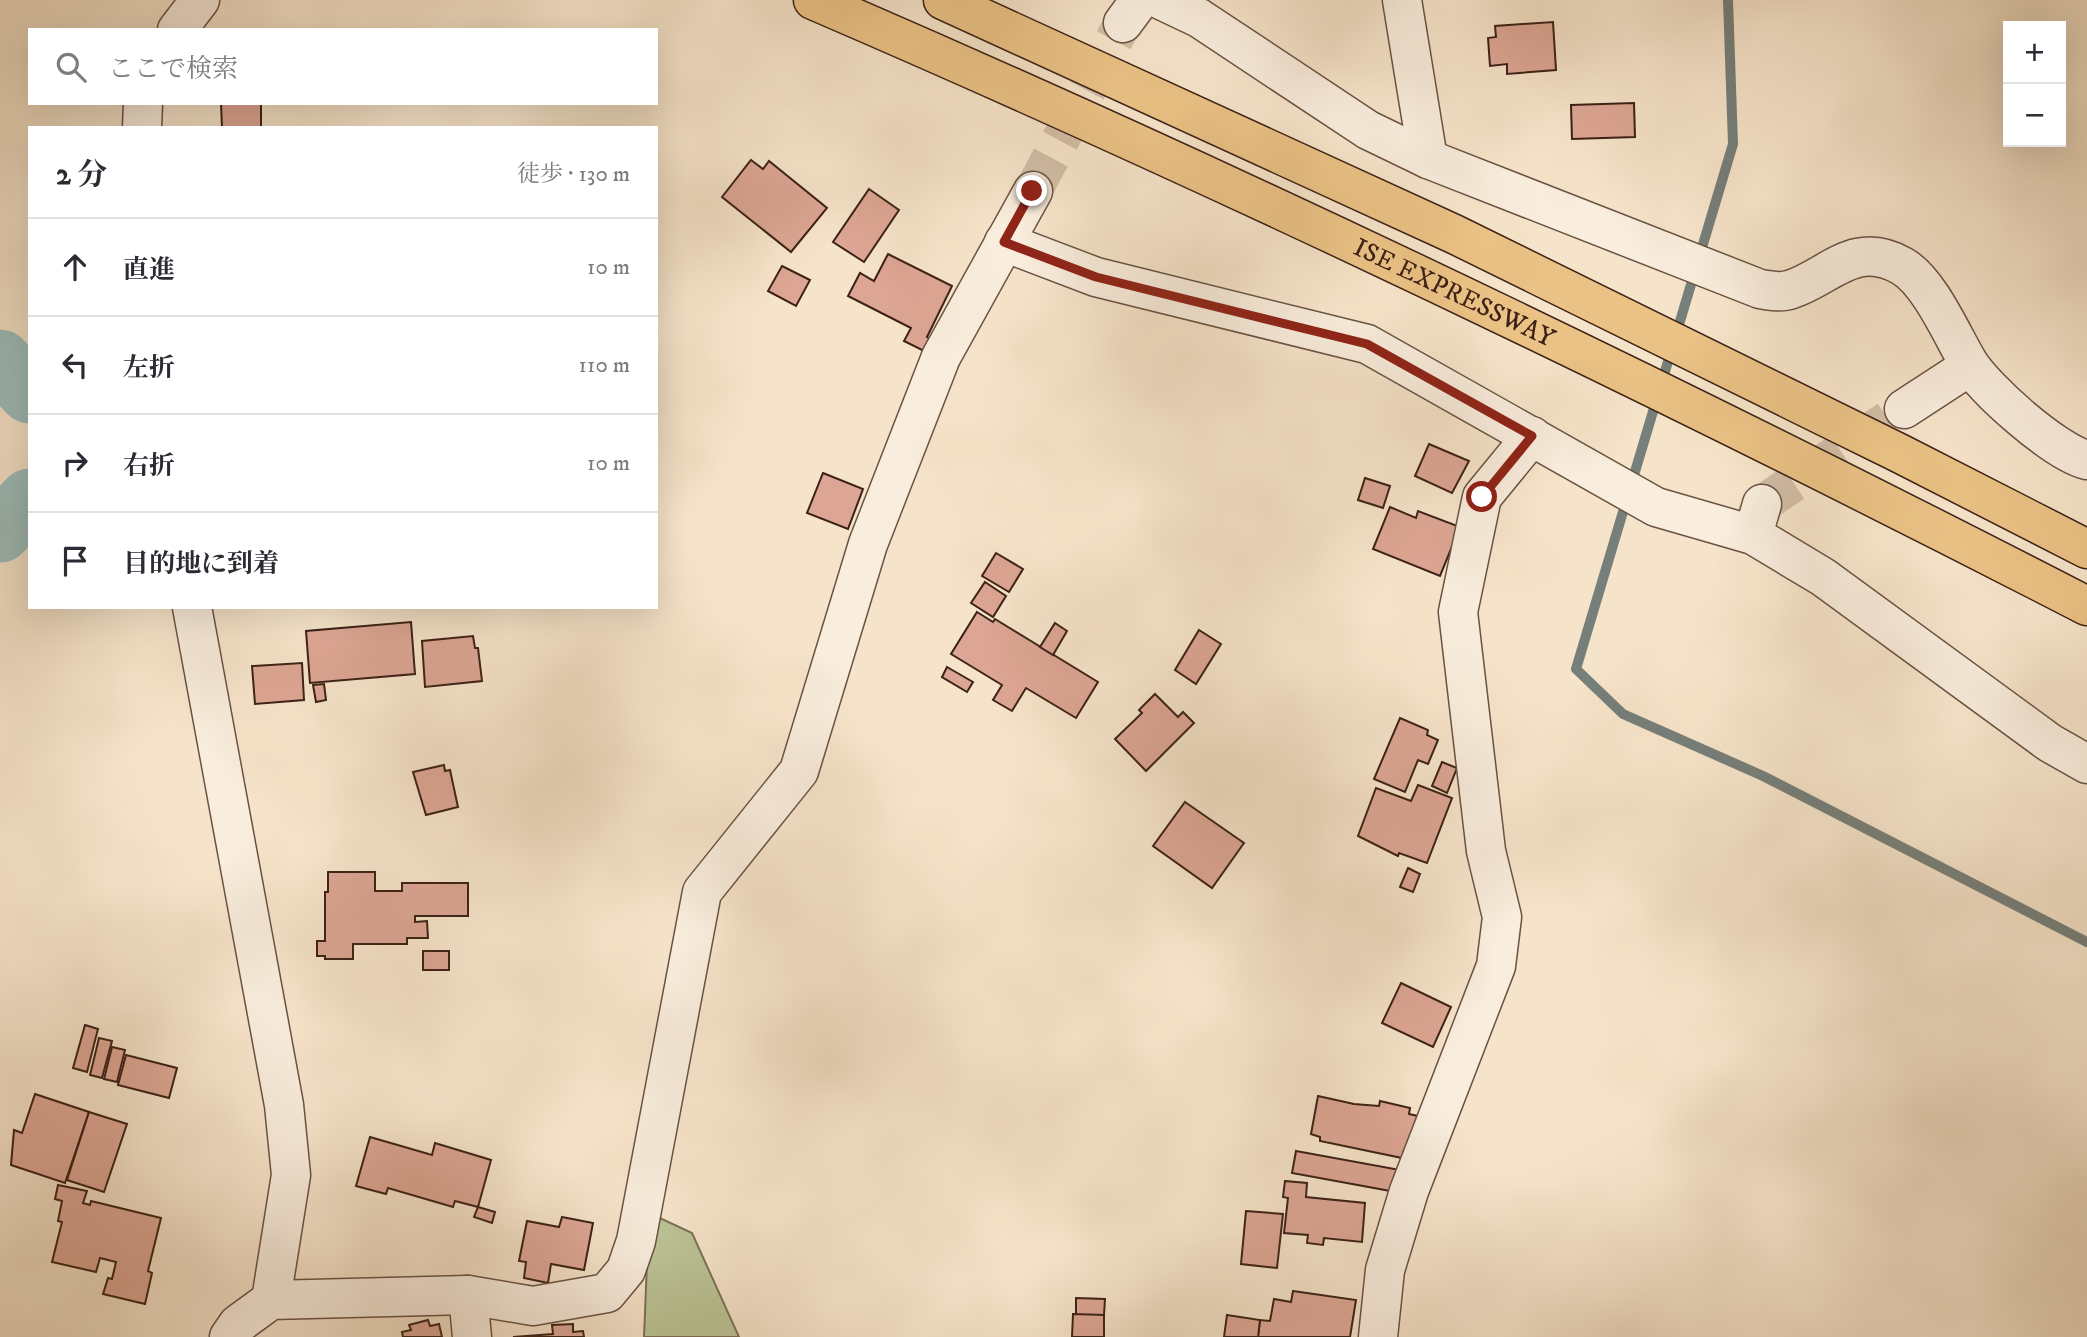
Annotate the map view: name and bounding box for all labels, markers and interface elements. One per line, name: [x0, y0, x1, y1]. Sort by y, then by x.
map controls: [2003, 21, 2066, 147]
button: +: [2003, 21, 2066, 84]
search box: [28, 28, 658, 105]
icon: search: [52, 48, 90, 86]
text: ここで検索: [108, 53, 238, 86]
button: −: [2003, 84, 2066, 147]
text: 2 分: [56, 157, 107, 194]
text: 徒歩 · 130 m: [517, 160, 630, 189]
route end: [1016, 175, 1047, 206]
street label: ISE EXPRESSWAY: [1348, 231, 1561, 356]
icon: ahead: [56, 248, 94, 286]
text: 10 m: [587, 253, 630, 282]
text: 直進: [123, 254, 175, 287]
icon: left: [56, 346, 94, 384]
text: 110 m: [579, 351, 630, 380]
text: 左折: [123, 352, 175, 385]
icon: right: [56, 444, 94, 482]
text: 10 m: [587, 449, 630, 478]
text: 右折: [123, 450, 175, 483]
route start: [1466, 481, 1497, 512]
icon: arrive: [56, 542, 94, 580]
text: 目的地に到着: [123, 548, 279, 581]

